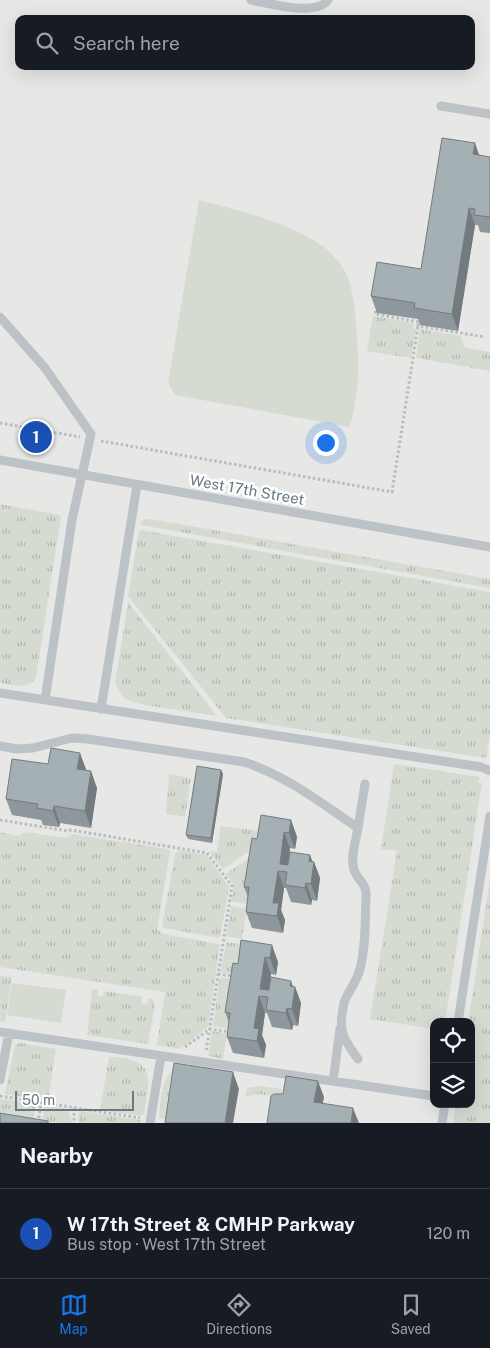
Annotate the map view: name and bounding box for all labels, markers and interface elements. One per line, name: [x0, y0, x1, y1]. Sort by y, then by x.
search box: [15, 15, 475, 70]
icon: search: [33, 29, 61, 57]
text: Search here: [73, 32, 180, 54]
pin: 1: [20, 418, 52, 456]
your location: [313, 430, 339, 456]
street label: West 17th Street: [188, 471, 306, 508]
map controls: [430, 1018, 475, 1108]
button: locate: [430, 1018, 475, 1063]
button: layers: [430, 1063, 475, 1108]
scale bar: [15, 1088, 134, 1111]
text: 50 m: [22, 1092, 55, 1108]
text: Nearby: [20, 1143, 93, 1168]
text: W 17th Street & CMHP Parkway: [67, 1213, 355, 1235]
text: 1: [33, 1224, 39, 1243]
text: 120 m: [426, 1224, 470, 1243]
text: Bus stop · West 17th Street: [67, 1235, 266, 1254]
tab: Map: [59, 1291, 88, 1337]
tab: Directions: [206, 1291, 272, 1337]
tab: Saved: [391, 1291, 431, 1337]

